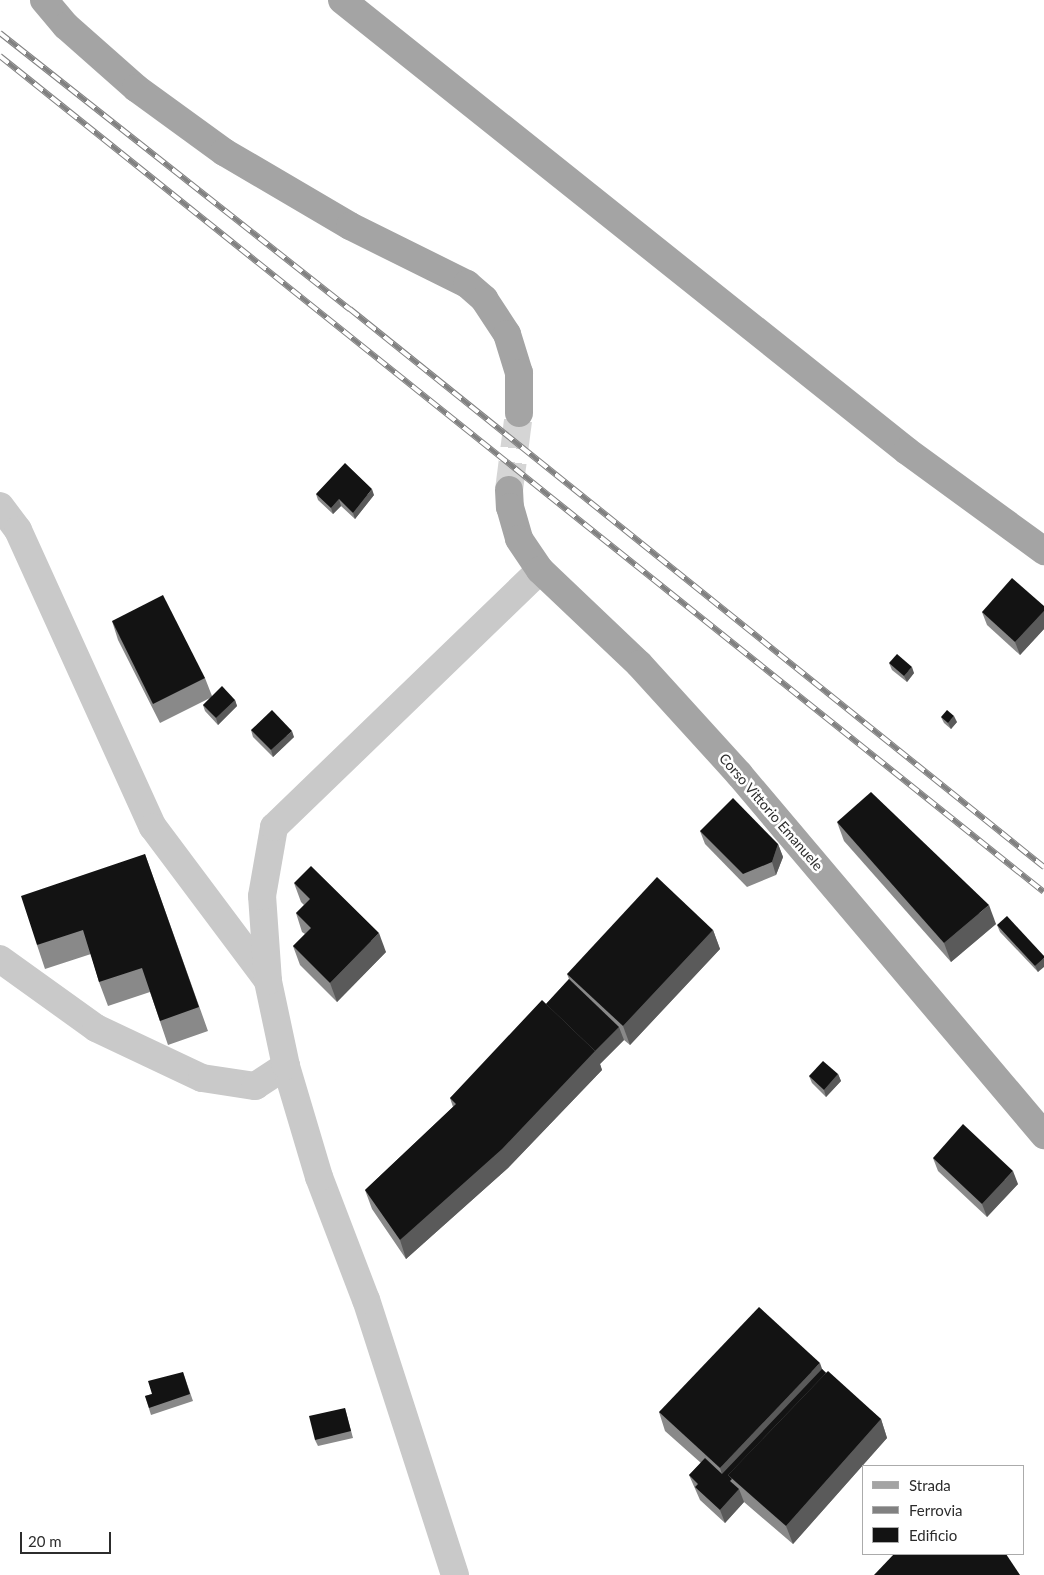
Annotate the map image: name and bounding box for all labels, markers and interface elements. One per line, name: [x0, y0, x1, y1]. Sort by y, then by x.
street label: Corso Vittorio Emanuele: [715, 750, 827, 874]
legend: [862, 1465, 1024, 1555]
text: Strada: [909, 1476, 951, 1494]
text: Ferrovia: [909, 1501, 962, 1519]
scale bar: [22, 1522, 114, 1554]
text: Edificio: [909, 1526, 957, 1544]
text: 20 m: [28, 1532, 62, 1550]

